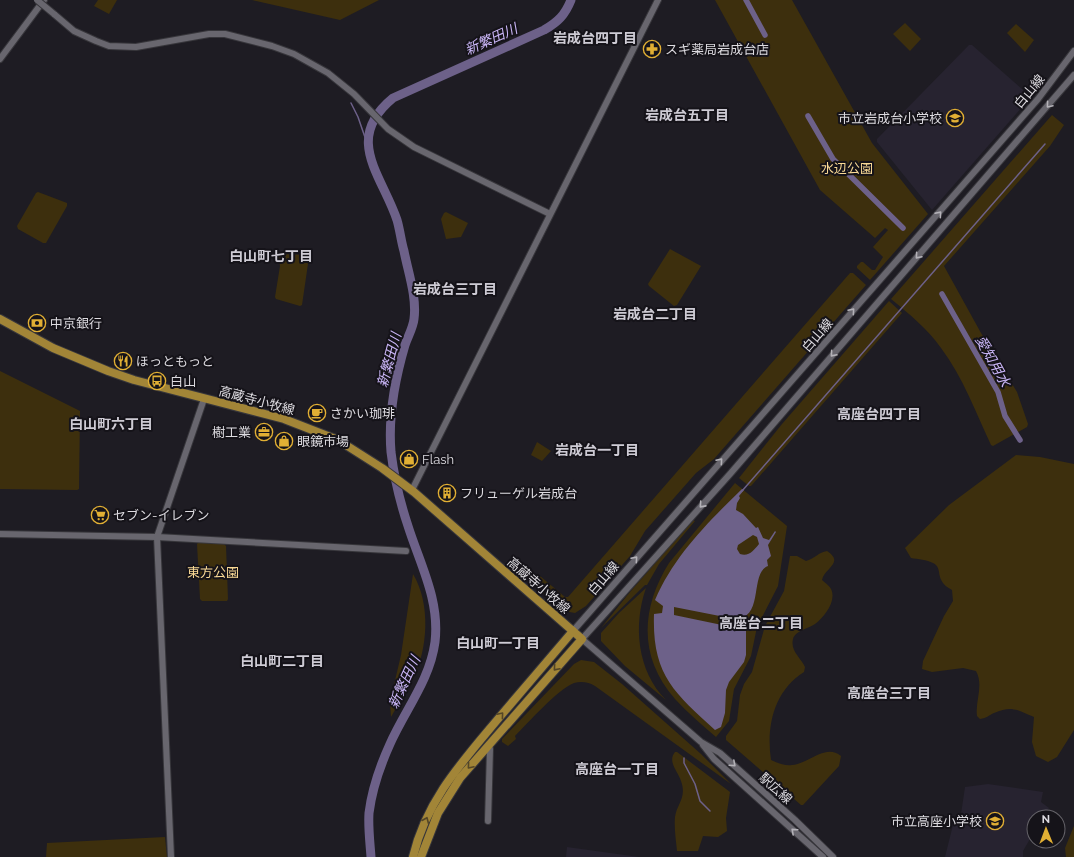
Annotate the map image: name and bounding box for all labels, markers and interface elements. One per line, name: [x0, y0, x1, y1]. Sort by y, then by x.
water label: 新繁田川: [462, 19, 522, 58]
district label: 岩成台四丁目: [553, 30, 637, 46]
pharmacy icon: スギ薬局岩成台店: [642, 39, 662, 59]
place label: スギ薬局岩成台店: [665, 42, 769, 57]
street label: 白山線: [1011, 72, 1048, 111]
one-way arrow: [1047, 100, 1054, 108]
district label: 岩成台五丁目: [645, 107, 729, 123]
school or university icon: 市立岩成台小学校: [945, 108, 965, 128]
place label: 市立岩成台小学校: [838, 111, 942, 126]
park label: 水辺公園: [821, 161, 873, 176]
one-way arrow: [934, 211, 941, 218]
district label: 白山町七丁目: [229, 248, 313, 264]
one-way arrow: [915, 251, 923, 259]
district label: 岩成台三丁目: [413, 281, 497, 297]
district label: 岩成台二丁目: [613, 306, 697, 322]
one-way arrow: [848, 308, 855, 316]
bank icon: 中京銀行: [27, 313, 47, 333]
place label: 中京銀行: [50, 316, 102, 331]
street label: 白山線: [799, 316, 836, 355]
water label: 新繁田川: [374, 329, 404, 389]
water label: 愛知用水: [972, 333, 1015, 391]
one-way arrow: [830, 350, 837, 357]
restaurant icon: ほっともっと: [113, 351, 133, 371]
place label: ほっともっと: [136, 354, 214, 369]
bus stop icon: 白山: [147, 371, 167, 391]
place label: 白山: [170, 374, 196, 389]
street label: 高蔵寺小牧線: [217, 383, 296, 418]
cafe icon: さかい珈琲: [307, 403, 327, 423]
place label: さかい珈琲: [330, 406, 395, 421]
district label: 高座台四丁目: [837, 406, 921, 422]
district label: 白山町六丁目: [69, 416, 153, 432]
office icon: 樹工業: [254, 422, 274, 442]
place label: 樹工業: [212, 425, 251, 440]
shop icon: 眼鏡市場: [274, 431, 294, 451]
place label: 眼鏡市場: [297, 434, 349, 449]
district label: 岩成台一丁目: [555, 442, 639, 458]
shop icon: Flash: [399, 449, 419, 469]
place label: Flash: [422, 452, 454, 467]
one-way arrow: [716, 458, 723, 466]
building icon: フリューゲル岩成台: [437, 483, 457, 503]
place label: フリューゲル岩成台: [460, 486, 577, 501]
one-way arrow: [700, 501, 707, 508]
supermarket icon: セブン-イレブン: [90, 505, 110, 525]
place label: セブン-イレブン: [113, 508, 210, 523]
street label: 高蔵寺小牧線: [504, 554, 573, 617]
one-way arrow: [630, 556, 637, 563]
street label: 白山線: [585, 559, 622, 598]
park label: 東方公園: [187, 565, 239, 580]
district label: 高座台二丁目: [719, 615, 803, 631]
district label: 白山町一丁目: [456, 635, 540, 651]
water label: 新繁田川: [385, 651, 424, 711]
district label: 白山町二丁目: [240, 653, 324, 669]
one-way arrow: [554, 664, 561, 671]
district label: 高座台三丁目: [847, 685, 931, 701]
one-way arrow: [497, 713, 504, 720]
one-way arrow: [728, 759, 735, 766]
one-way arrow: [467, 761, 474, 768]
district label: 高座台一丁目: [575, 761, 659, 777]
street label: 駅広線: [756, 770, 795, 807]
north arrow: [1026, 809, 1066, 849]
school or university icon: 市立高座小学校: [985, 811, 1005, 831]
text: N: [1042, 813, 1050, 826]
place label: 市立高座小学校: [891, 814, 982, 829]
one-way arrow: [421, 817, 429, 824]
one-way arrow: [791, 828, 799, 835]

